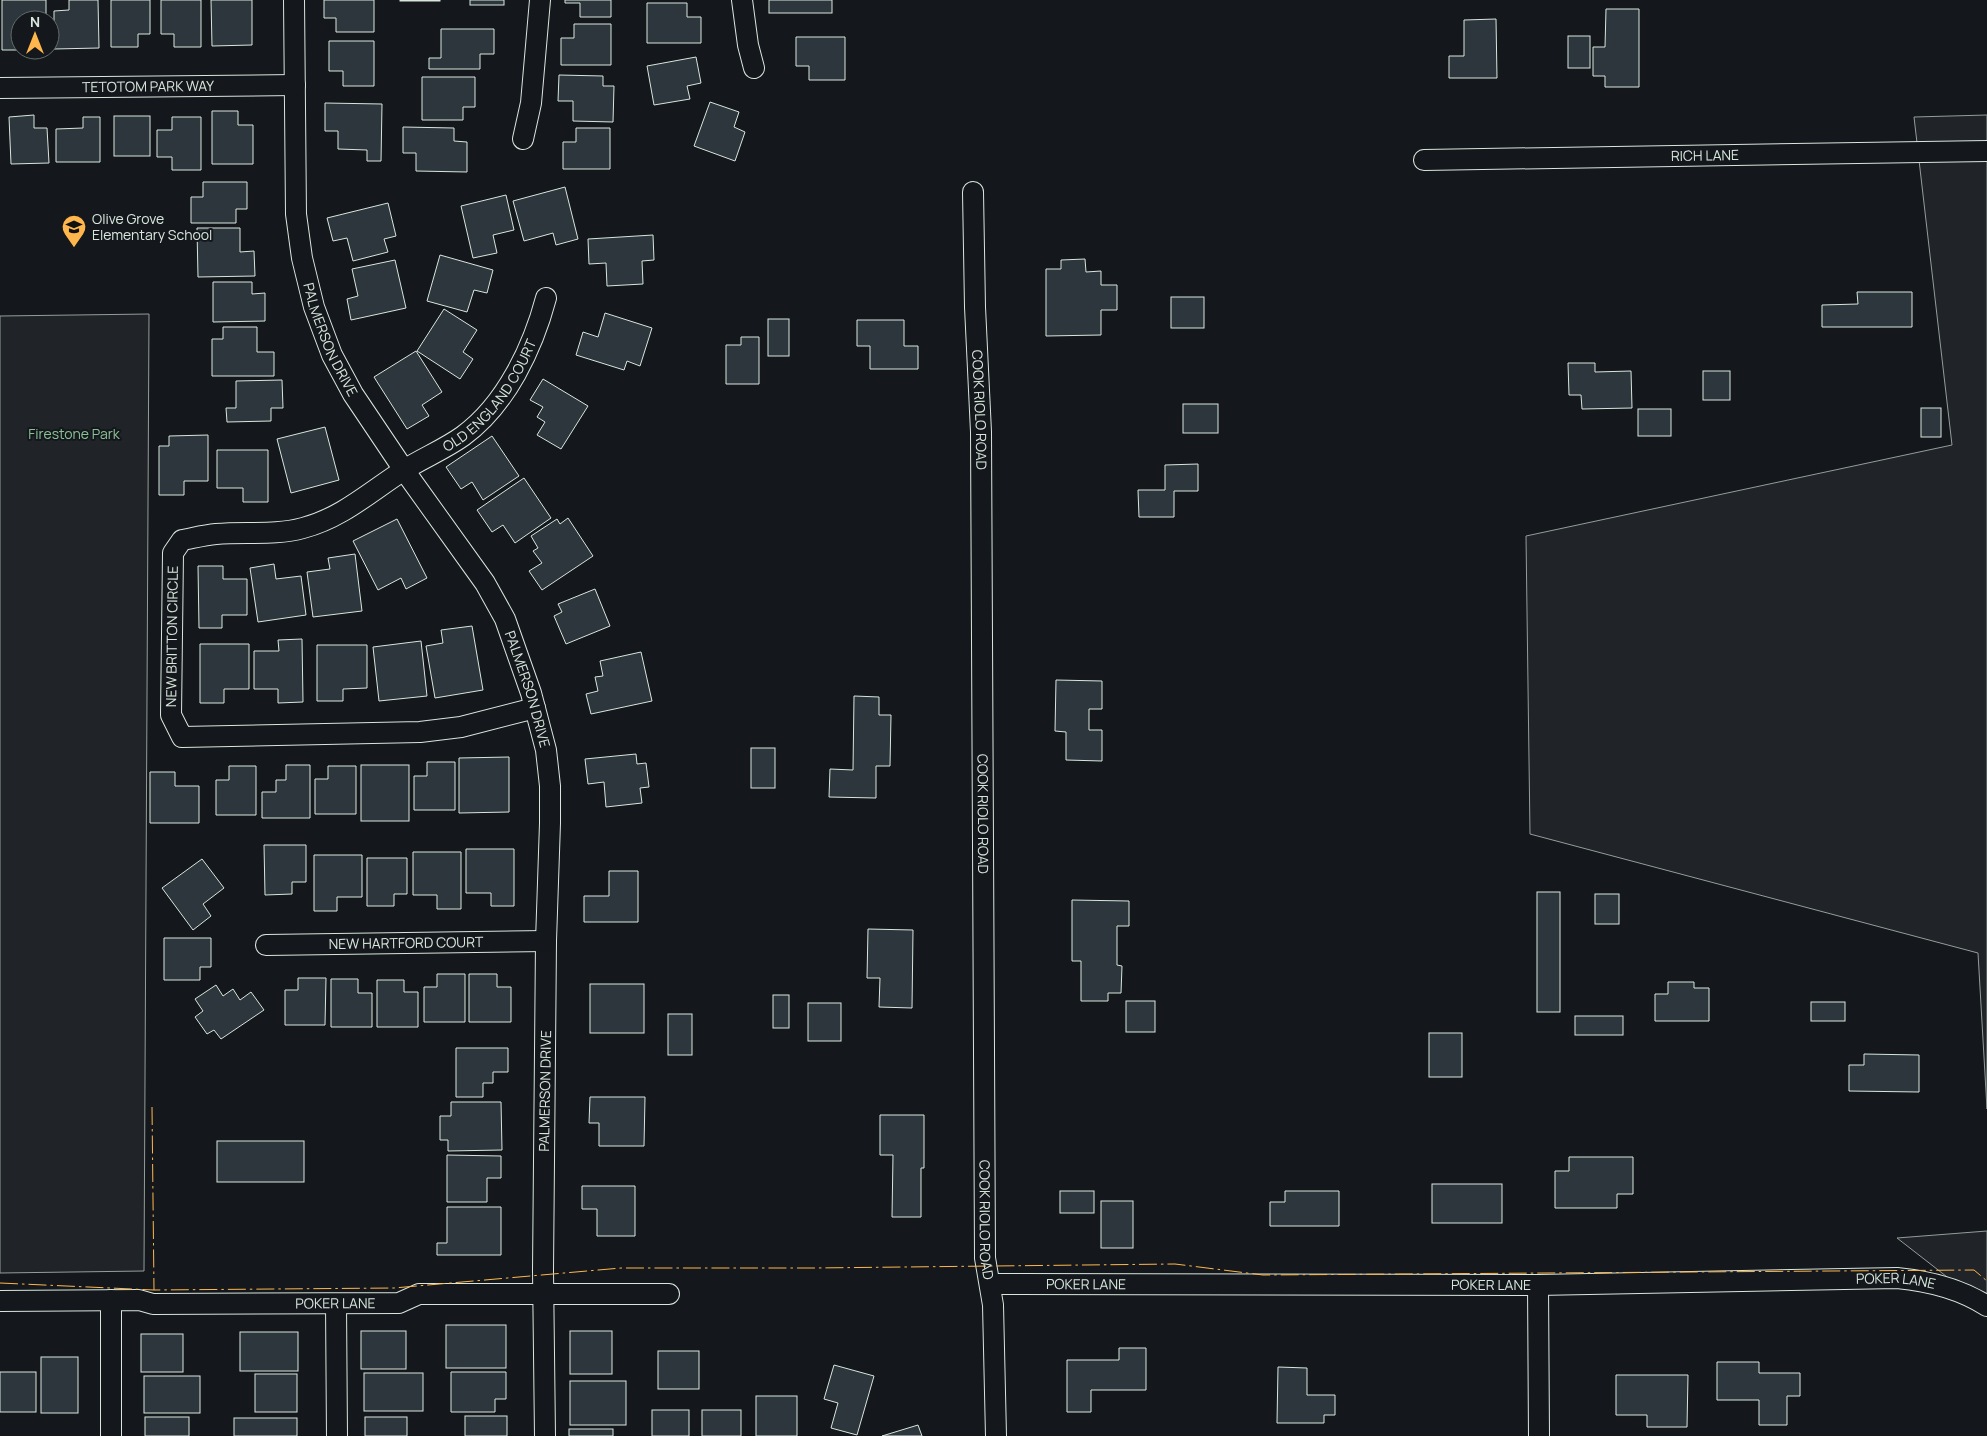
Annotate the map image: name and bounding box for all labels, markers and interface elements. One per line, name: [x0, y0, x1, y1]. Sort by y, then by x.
north arrow: [10, 10, 60, 60]
text: N: [30, 12, 40, 31]
street label: TETOTOM PARK WAY: [82, 76, 214, 96]
street label: RICH LANE: [1671, 145, 1739, 165]
place label: Olive Grove Elementary School: [92, 209, 212, 244]
school or university icon: Olive Grove Elementary School: [61, 214, 87, 248]
street label: PALMERSON DRIVE: [299, 281, 362, 399]
street label: OLD ENGLAND COURT: [439, 335, 541, 456]
street label: COOK RIOLO ROAD: [968, 349, 991, 470]
park label: Firestone Park: [28, 424, 121, 443]
street label: NEW BRITTON CIRCLE: [161, 565, 182, 707]
street label: PALMERSON DRIVE: [501, 628, 555, 750]
street label: COOK RIOLO ROAD: [974, 754, 993, 874]
street label: NEW HARTFORD COURT: [329, 932, 484, 953]
street label: PALMERSON DRIVE: [534, 1030, 555, 1152]
street label: COOK RIOLO ROAD: [976, 1160, 999, 1281]
street label: POKER LANE: [1856, 1268, 1938, 1293]
street label: POKER LANE: [1046, 1274, 1126, 1293]
street label: POKER LANE: [1451, 1275, 1531, 1294]
street label: POKER LANE: [295, 1293, 376, 1312]

